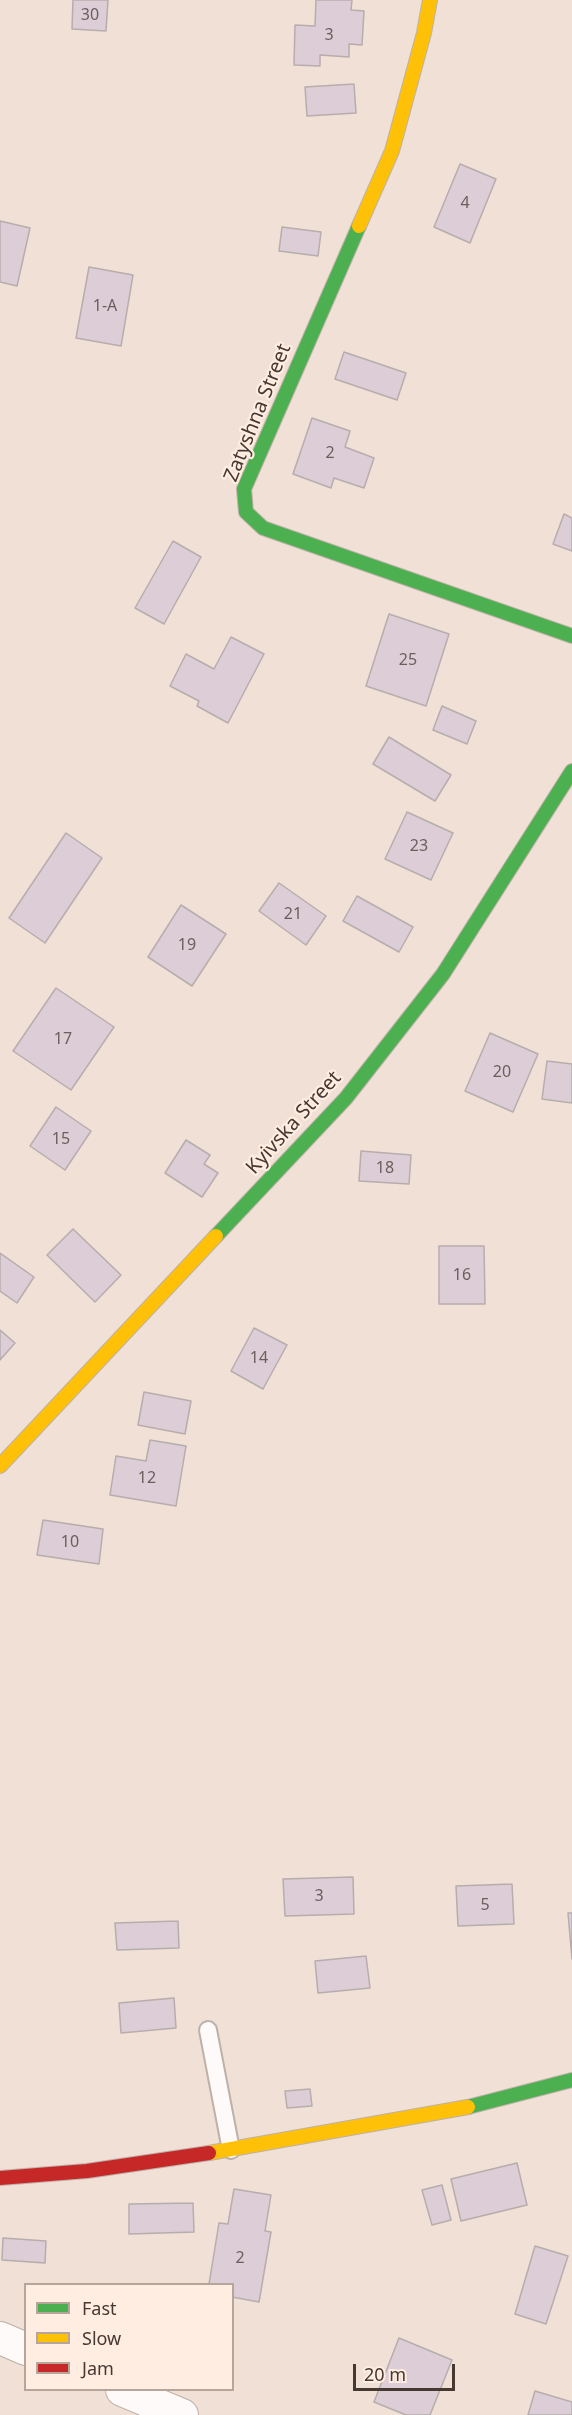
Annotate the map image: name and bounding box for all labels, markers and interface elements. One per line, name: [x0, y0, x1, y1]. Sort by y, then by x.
house number: 30: [81, 5, 99, 25]
house number: 3: [324, 25, 334, 45]
house number: 4: [460, 193, 470, 213]
house number: 1-А: [93, 296, 117, 316]
street label: Zatyshna Street: [219, 341, 297, 485]
house number: 2: [325, 443, 335, 463]
house number: 25: [399, 650, 417, 670]
house number: 23: [410, 836, 428, 856]
house number: 21: [284, 904, 302, 924]
house number: 19: [178, 935, 196, 955]
house number: 17: [54, 1029, 72, 1049]
house number: 20: [493, 1062, 511, 1082]
street label: Kyivska Street: [241, 1067, 347, 1179]
house number: 15: [52, 1129, 70, 1149]
house number: 18: [376, 1158, 394, 1178]
house number: 16: [453, 1265, 471, 1285]
house number: 14: [250, 1348, 268, 1368]
house number: 12: [138, 1468, 156, 1488]
house number: 10: [61, 1532, 79, 1552]
house number: 3: [314, 1886, 324, 1906]
house number: 5: [480, 1895, 490, 1915]
house number: 2: [235, 2248, 245, 2268]
legend: [24, 2283, 234, 2391]
text: Fast: [82, 2296, 117, 2320]
text: Slow: [82, 2326, 121, 2350]
scale bar: [356, 2352, 458, 2390]
text: Jam: [82, 2356, 114, 2380]
text: 20 m: [364, 2362, 406, 2386]

